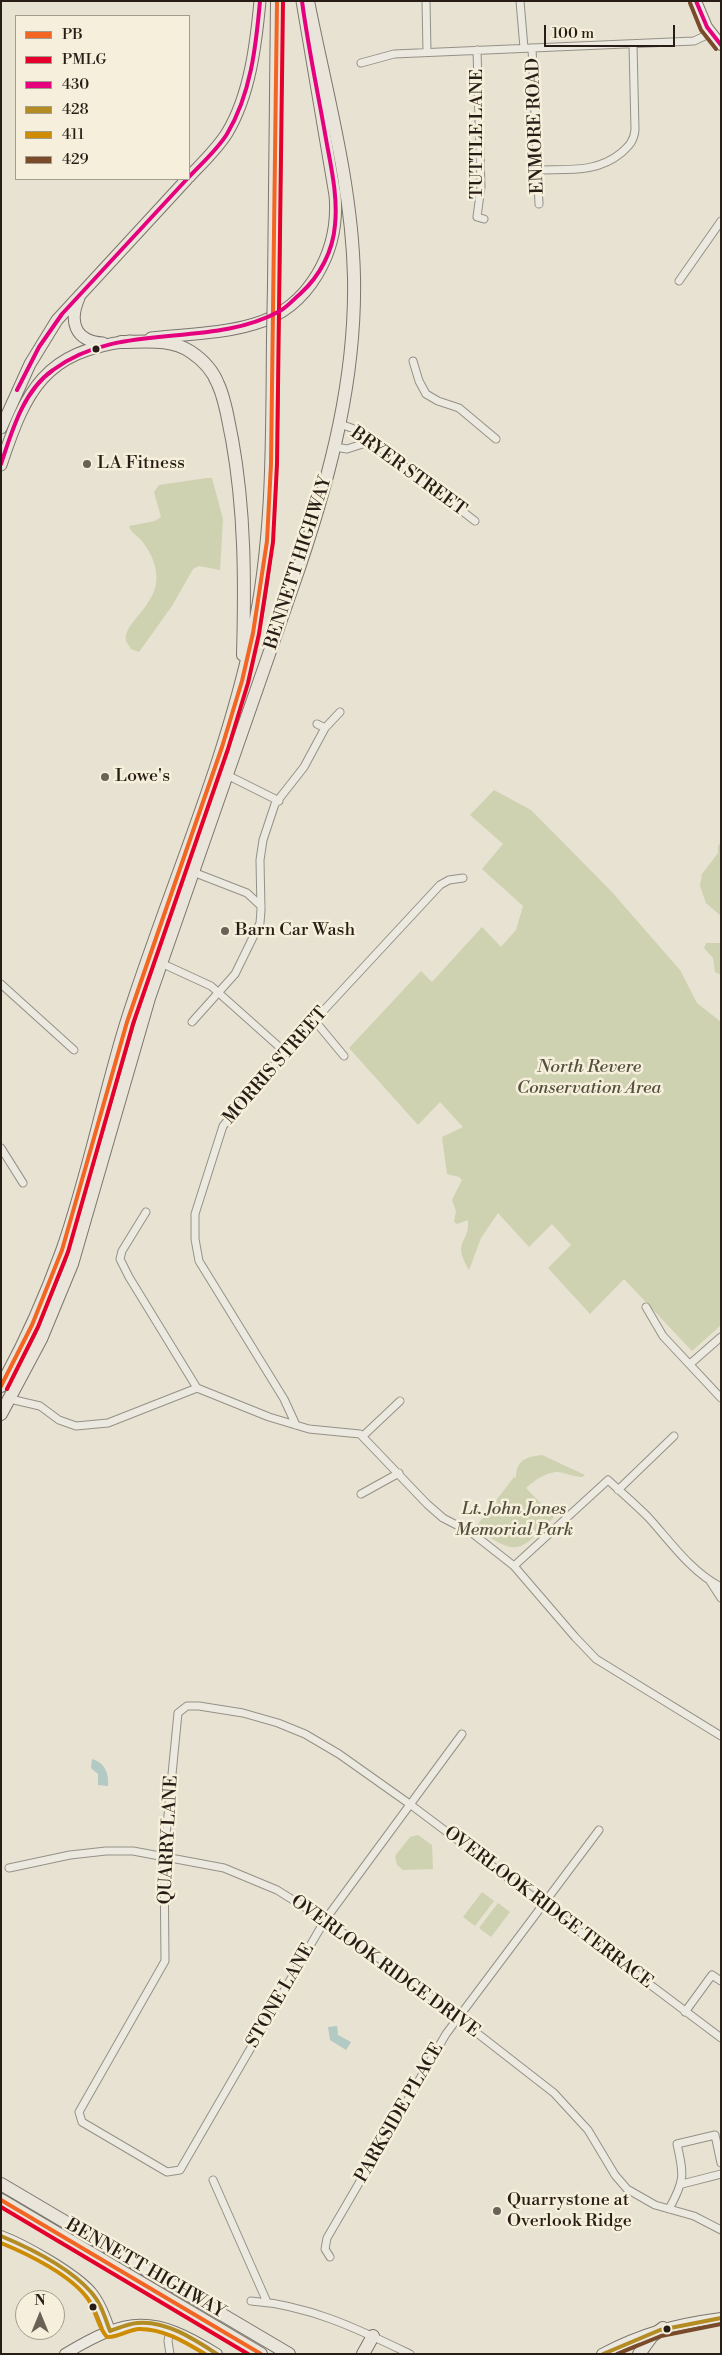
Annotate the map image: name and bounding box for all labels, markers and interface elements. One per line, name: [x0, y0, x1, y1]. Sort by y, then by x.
legend: [15, 15, 190, 180]
scale bar: [547, 15, 678, 47]
text: 100 m: [552, 24, 594, 43]
text: PB: [62, 25, 83, 44]
text: PMLG: [62, 50, 106, 69]
street label: ENMORE ROAD: [523, 58, 549, 194]
street label: TUTTLE LANE: [467, 69, 489, 199]
text: 430: [62, 75, 89, 94]
text: 428: [62, 100, 89, 119]
text: 411: [62, 125, 84, 144]
text: 429: [62, 150, 89, 169]
unlabelled marker: [91, 344, 101, 354]
street label: BRYER STREET: [346, 423, 470, 521]
place label: LA Fitness: [97, 453, 185, 475]
marker: LA Fitness: [81, 458, 93, 470]
street label: BENNETT HIGHWAY: [261, 474, 337, 652]
place label: Lowe's: [115, 766, 170, 788]
marker: Lowe's: [99, 771, 111, 783]
place label: Barn Car Wash: [235, 920, 355, 942]
marker: Barn Car Wash: [219, 925, 231, 937]
street label: MORRIS STREET: [219, 1003, 333, 1129]
park label: North Revere Conservation Area: [517, 1057, 661, 1100]
park label: Lt. John Jones Memorial Park: [455, 1499, 573, 1542]
street label: QUARRY LANE: [155, 1775, 183, 1905]
street label: OVERLOOK RIDGE TERRACE: [439, 1822, 657, 1994]
street label: OVERLOOK RIDGE DRIVE: [286, 1891, 484, 2043]
street label: STONE LANE: [242, 1940, 320, 2052]
street label: PARKSIDE PLACE: [351, 2039, 449, 2187]
place label: Quarrystone at Overlook Ridge: [507, 2190, 632, 2232]
marker: Quarrystone at Overlook Ridge: [491, 2205, 503, 2217]
street label: BENNETT HIGHWAY: [61, 2215, 229, 2323]
north arrow: [15, 2290, 65, 2340]
text: N: [34, 2292, 46, 2310]
unlabelled marker: [88, 2302, 98, 2312]
unlabelled marker: [662, 2324, 672, 2334]

